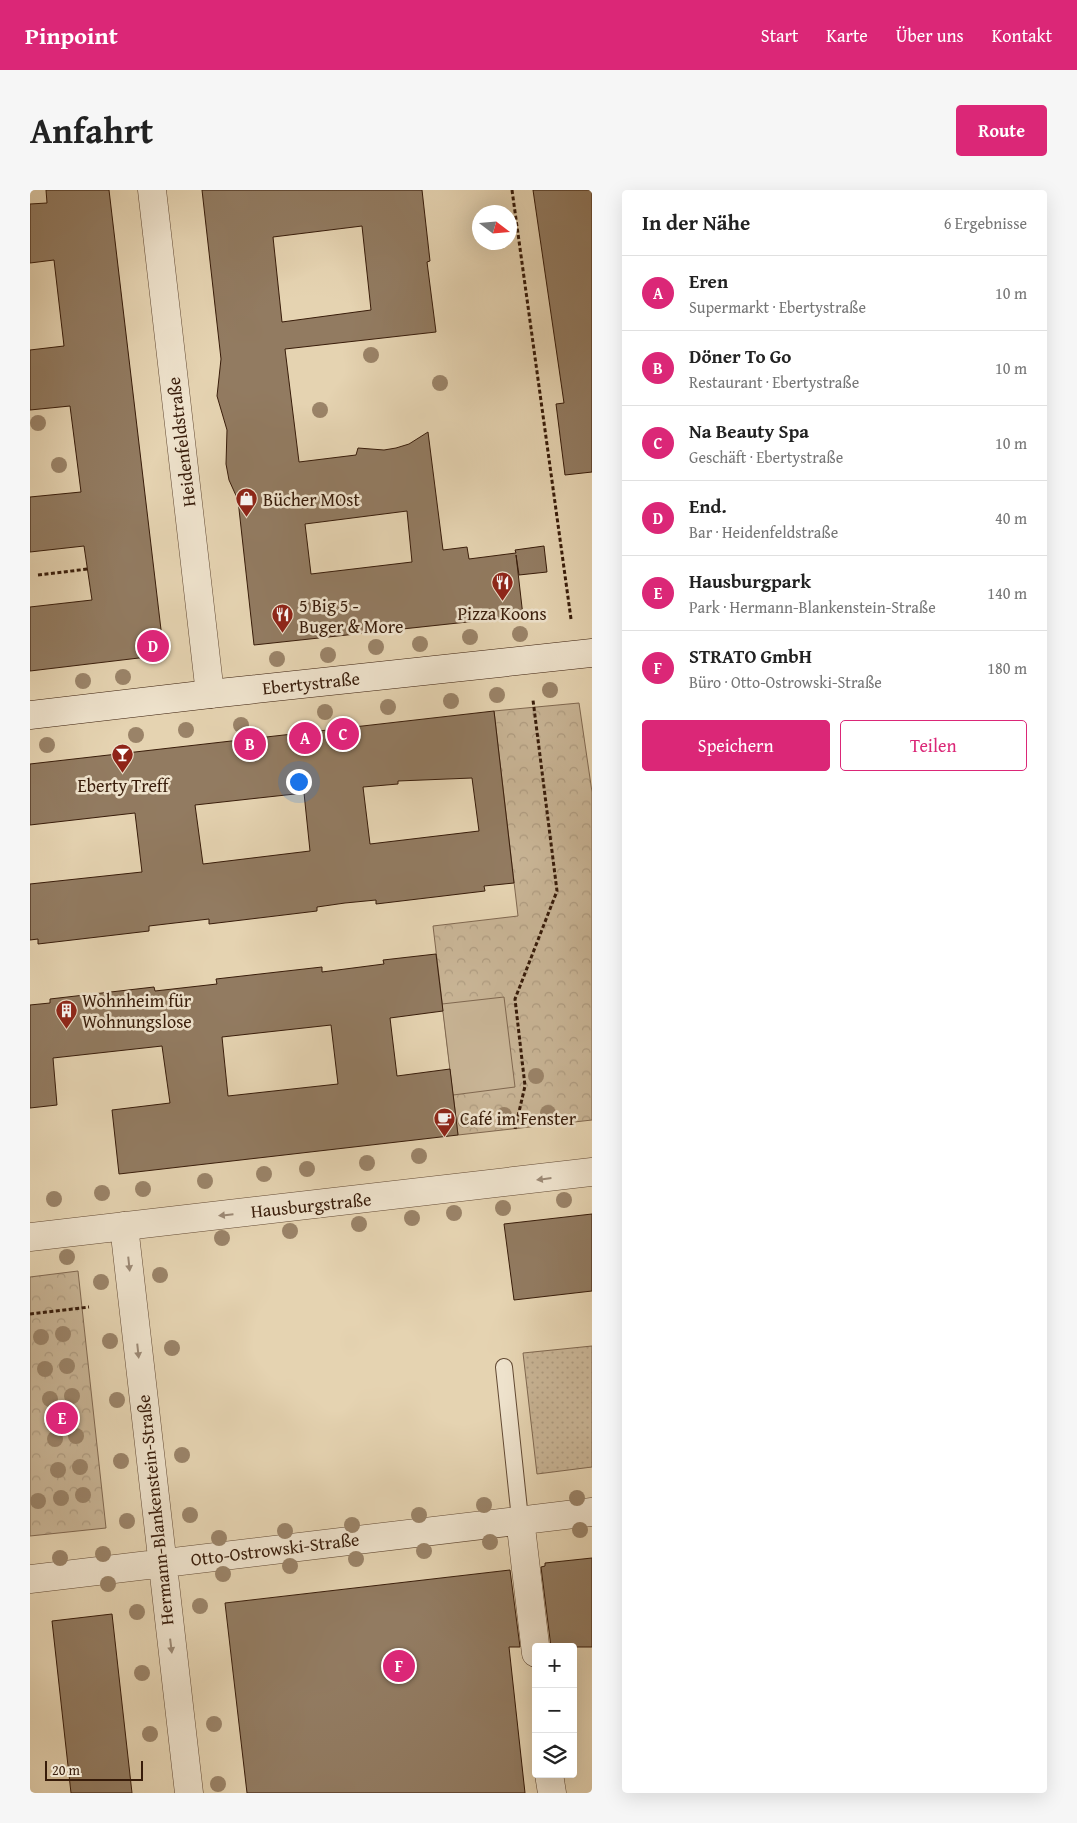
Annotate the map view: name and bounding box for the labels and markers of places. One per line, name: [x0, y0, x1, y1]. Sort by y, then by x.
place label: Bücher MOst: [263, 486, 360, 513]
shop icon: Bücher MOst: [235, 487, 259, 518]
restaurant icon: Pizza Koons: [490, 571, 514, 602]
place label: 5 Big 5 - Buger & More: [299, 592, 403, 640]
place label: Pizza Koons: [457, 600, 547, 627]
restaurant icon: 5 Big 5 - Buger & More: [271, 603, 295, 634]
pin: D: [137, 627, 169, 665]
pin: C: [327, 715, 359, 753]
pin: A: [289, 719, 321, 757]
pin: B: [234, 725, 266, 763]
bar icon: Eberty Treff: [111, 743, 135, 774]
place label: Eberty Treff: [78, 772, 171, 799]
place label: Wohnheim für Wohnungslose: [82, 987, 192, 1035]
building icon: Wohnheim für Wohnungslose: [54, 998, 78, 1029]
place label: Café im Fenster: [460, 1105, 577, 1132]
cafe icon: Café im Fenster: [432, 1106, 456, 1137]
pin: E: [46, 1399, 78, 1437]
pin: F: [383, 1647, 415, 1685]

